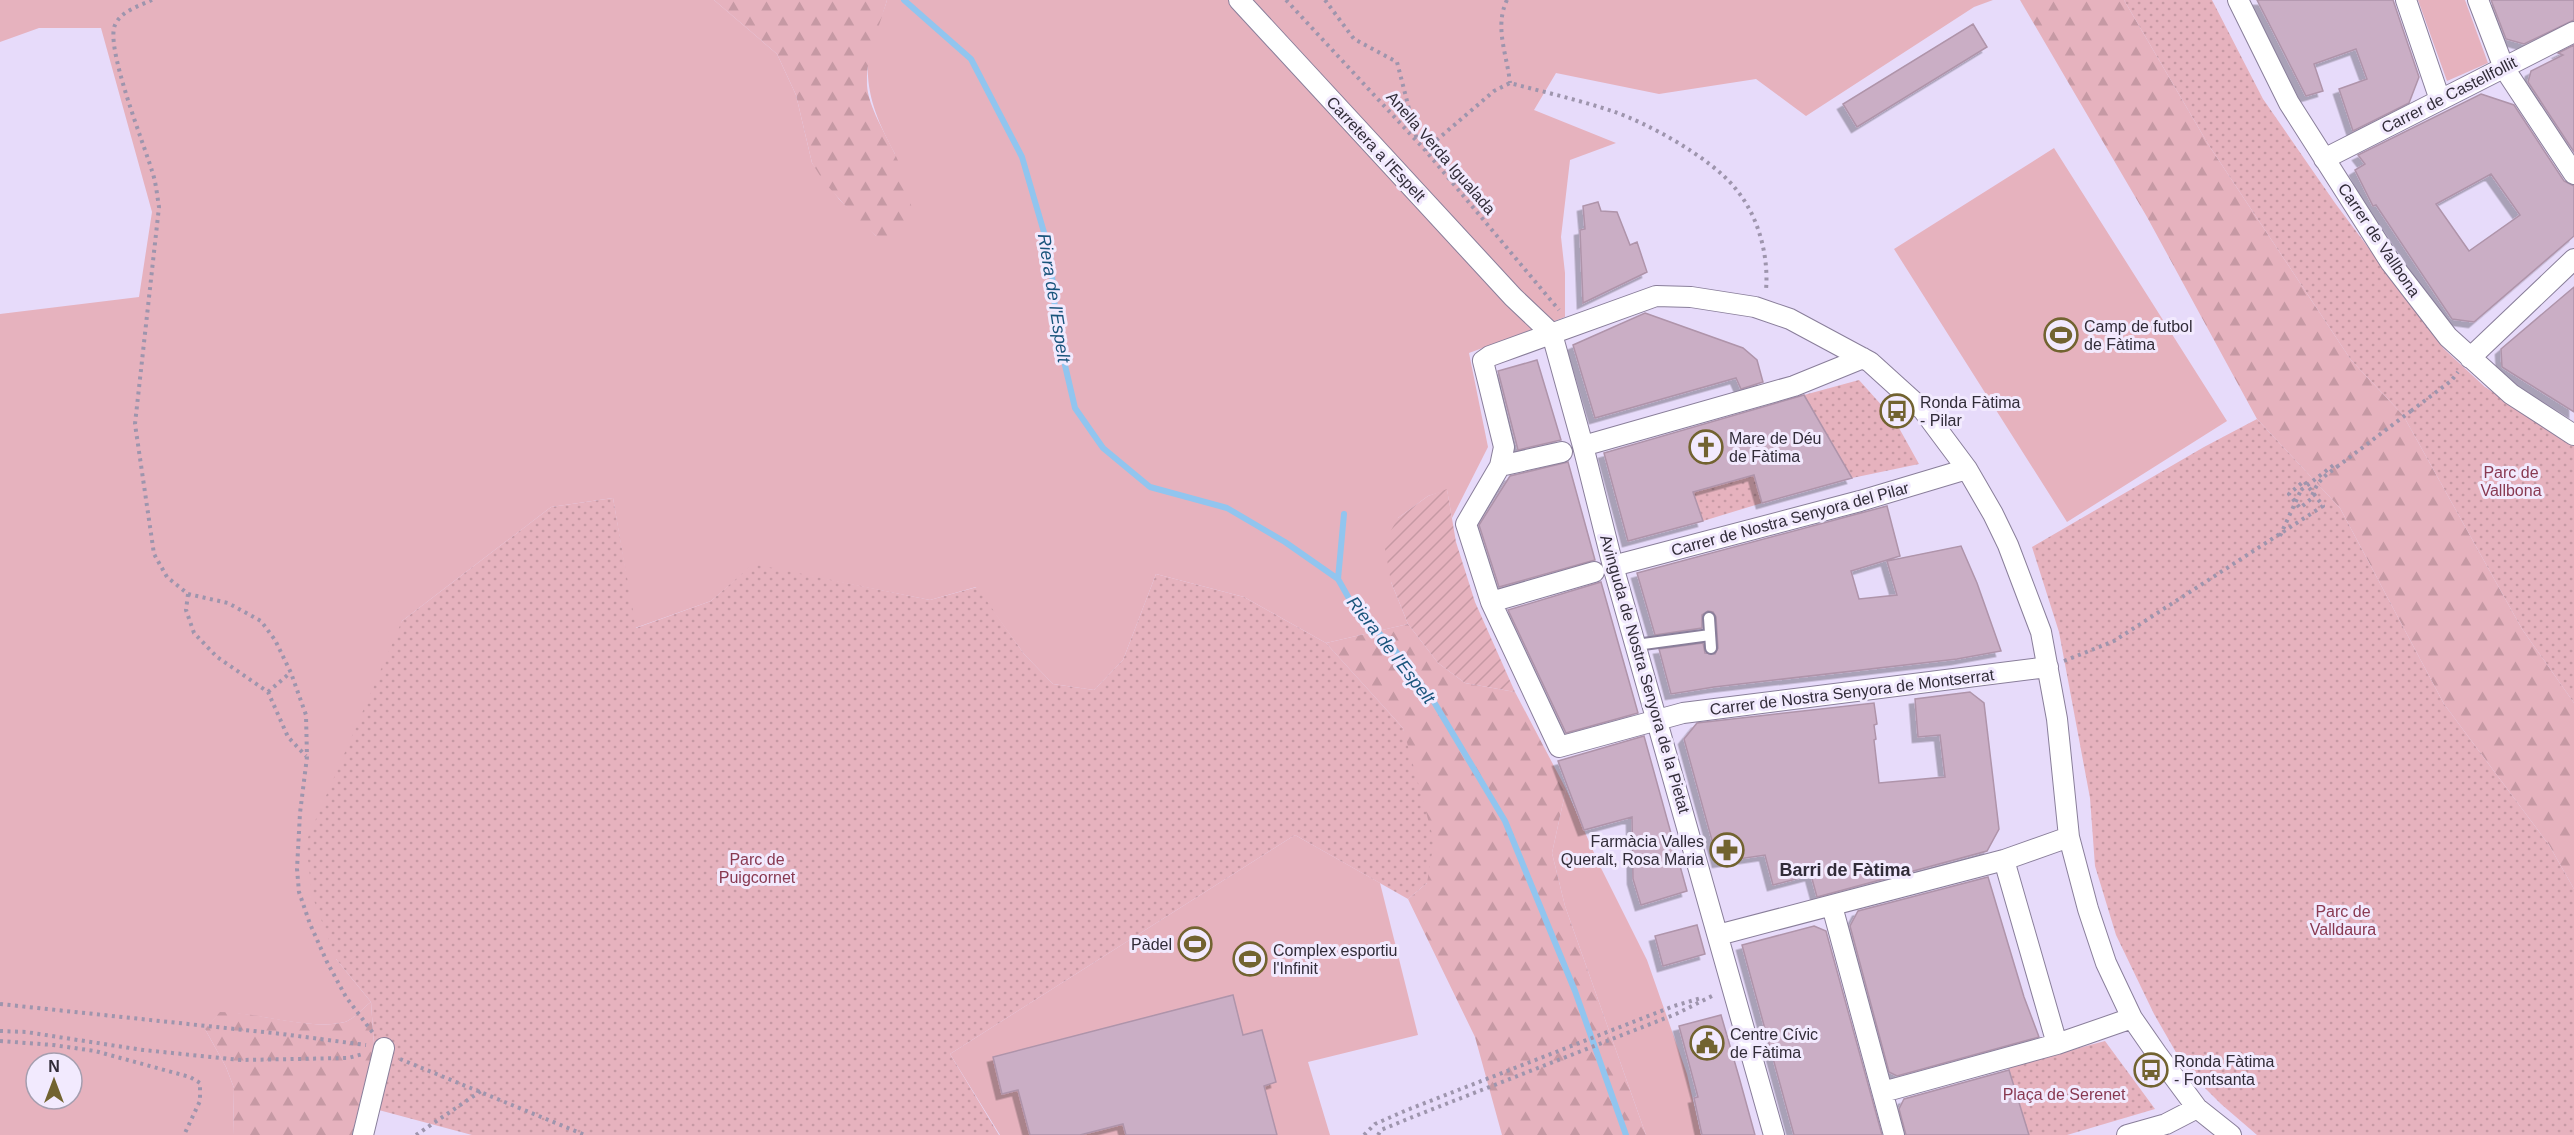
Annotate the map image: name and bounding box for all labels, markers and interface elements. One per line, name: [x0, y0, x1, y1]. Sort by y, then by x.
street label: Carrer de Castellfollit: [2379, 53, 2520, 136]
street label: Anella Verda Igualada: [1383, 88, 1499, 218]
street label: Carretera a l'Espelt: [1323, 93, 1429, 205]
street label: Carrer de Vallbona: [2335, 180, 2423, 300]
water label: Riera de l'Espelt: [1034, 232, 1074, 365]
sports icon: Camp de futbol de Fàtima: [2043, 317, 2079, 353]
place label: Camp de futbol de Fàtima: [2084, 318, 2193, 353]
bus stop icon: Ronda Fàtima - Pilar: [1879, 393, 1915, 429]
place label: Ronda Fàtima - Pilar: [1920, 394, 2021, 429]
church icon: Mare de Déu de Fàtima: [1688, 429, 1724, 465]
place label: Mare de Déu de Fàtima: [1729, 430, 1822, 465]
park label: Parc de Vallbona: [2480, 464, 2542, 499]
street label: Carrer de Nostra Senyora del Pilar: [1669, 479, 1911, 559]
street label: Avinguda de Nostra Senyora de la Pietat: [1597, 533, 1693, 816]
water label: Riera de l'Espelt: [1343, 592, 1440, 708]
street label: Carrer de Nostra Senyora de Montserrat: [1709, 666, 1996, 718]
pharmacy icon: Farmàcia Valles Queralt, Rosa Maria: [1709, 832, 1745, 868]
place label: Farmàcia Valles Queralt, Rosa Maria: [1561, 833, 1704, 868]
park label: Parc de Puigcornet: [719, 851, 796, 886]
district label: Barri de Fàtima: [1779, 860, 1912, 880]
park label: Parc de Valldaura: [2310, 903, 2376, 938]
sports icon: Pàdel: [1177, 926, 1213, 962]
place label: Pàdel: [1131, 936, 1172, 953]
sports icon: Complex esportiu l'Infinit: [1232, 941, 1268, 977]
place label: Complex esportiu l'Infinit: [1273, 942, 1398, 977]
public building icon: Centre Cívic de Fàtima: [1689, 1025, 1725, 1061]
place label: Centre Cívic de Fàtima: [1730, 1026, 1818, 1061]
north arrow: [24, 1051, 84, 1111]
bus stop icon: Ronda Fàtima - Fontsanta: [2133, 1052, 2169, 1088]
place label: Ronda Fàtima - Fontsanta: [2174, 1053, 2275, 1088]
text: N: [48, 1058, 60, 1075]
park label: Plaça de Serenet: [2003, 1086, 2126, 1103]

